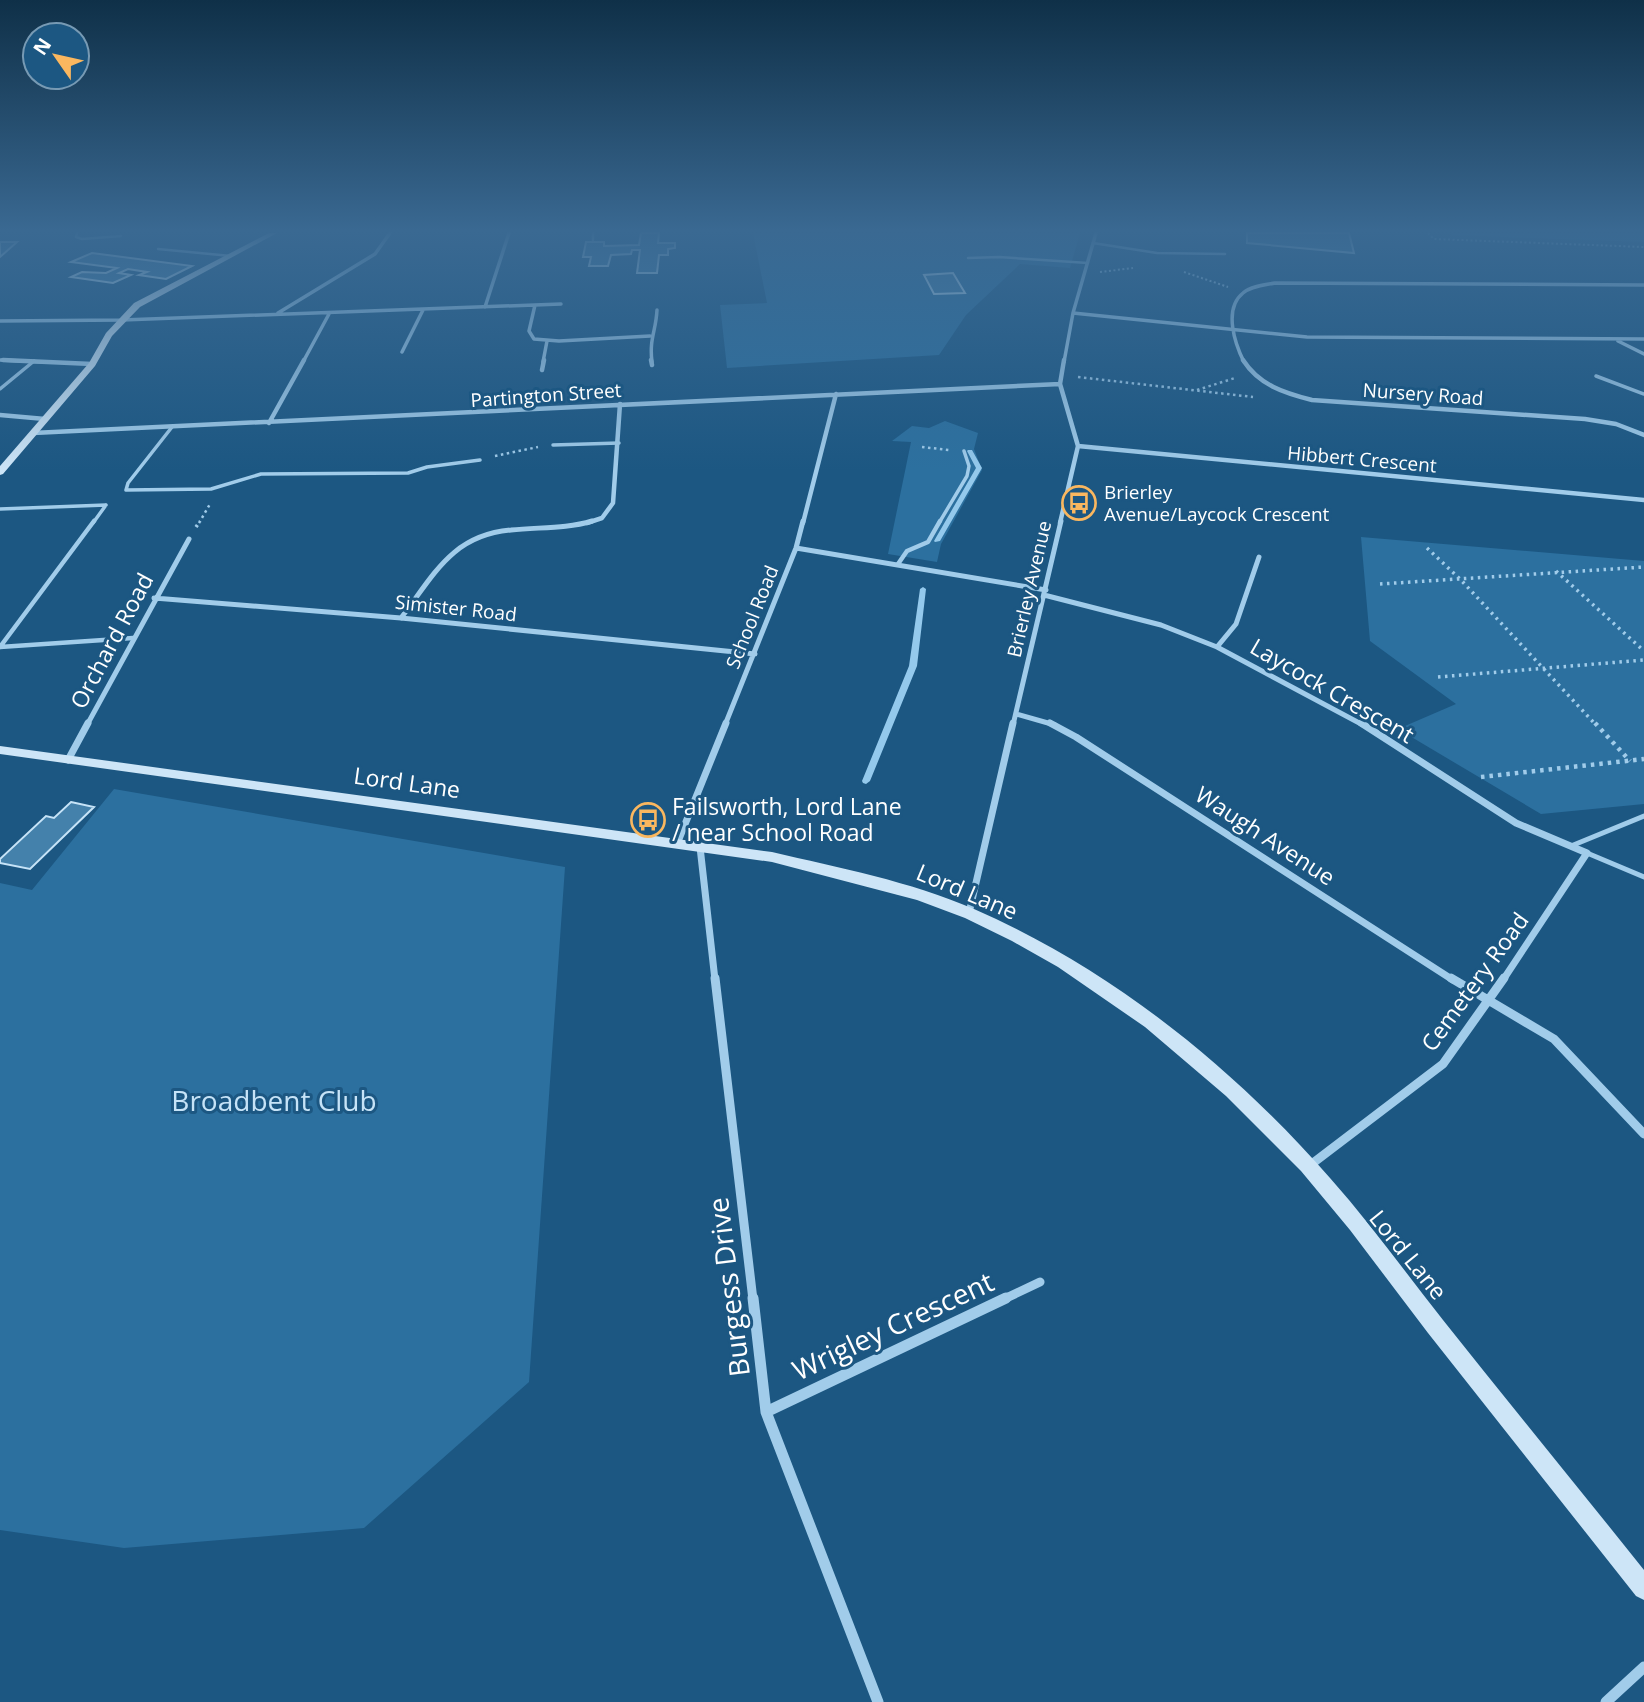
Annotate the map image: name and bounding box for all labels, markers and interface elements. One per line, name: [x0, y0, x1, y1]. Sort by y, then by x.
north arrow: [21, 21, 91, 91]
text: N: [27, 33, 57, 60]
street label: Partington Street: [470, 377, 623, 413]
street label: Nursery Road: [1362, 377, 1484, 411]
street label: Hibbert Crescent: [1286, 440, 1438, 478]
place label: Brierley Avenue/Laycock Crescent: [1104, 479, 1330, 527]
bus stop icon: Brierley Avenue/Laycock Crescent: [1060, 484, 1098, 522]
street label: Brierley Avenue: [1001, 518, 1057, 660]
street label: School Road: [720, 562, 784, 672]
street label: Orchard Road: [62, 567, 160, 714]
street label: Simister Road: [394, 589, 518, 627]
street label: Laycock Crescent: [1245, 630, 1420, 750]
street label: Lord Lane: [352, 759, 462, 805]
street label: Waugh Avenue: [1189, 778, 1342, 892]
place label: Failsworth, Lord Lane / near School Road: [672, 790, 902, 848]
bus stop icon: Failsworth, Lord Lane / near School Road: [629, 801, 667, 839]
street label: Lord Lane: [912, 855, 1023, 927]
street label: Cemetery Road: [1413, 905, 1535, 1057]
park label: Broadbent Club: [171, 1081, 377, 1119]
street label: Burgess Drive: [698, 1195, 758, 1379]
street label: Lord Lane: [1363, 1203, 1455, 1306]
street label: Wrigley Crescent: [786, 1262, 999, 1388]

